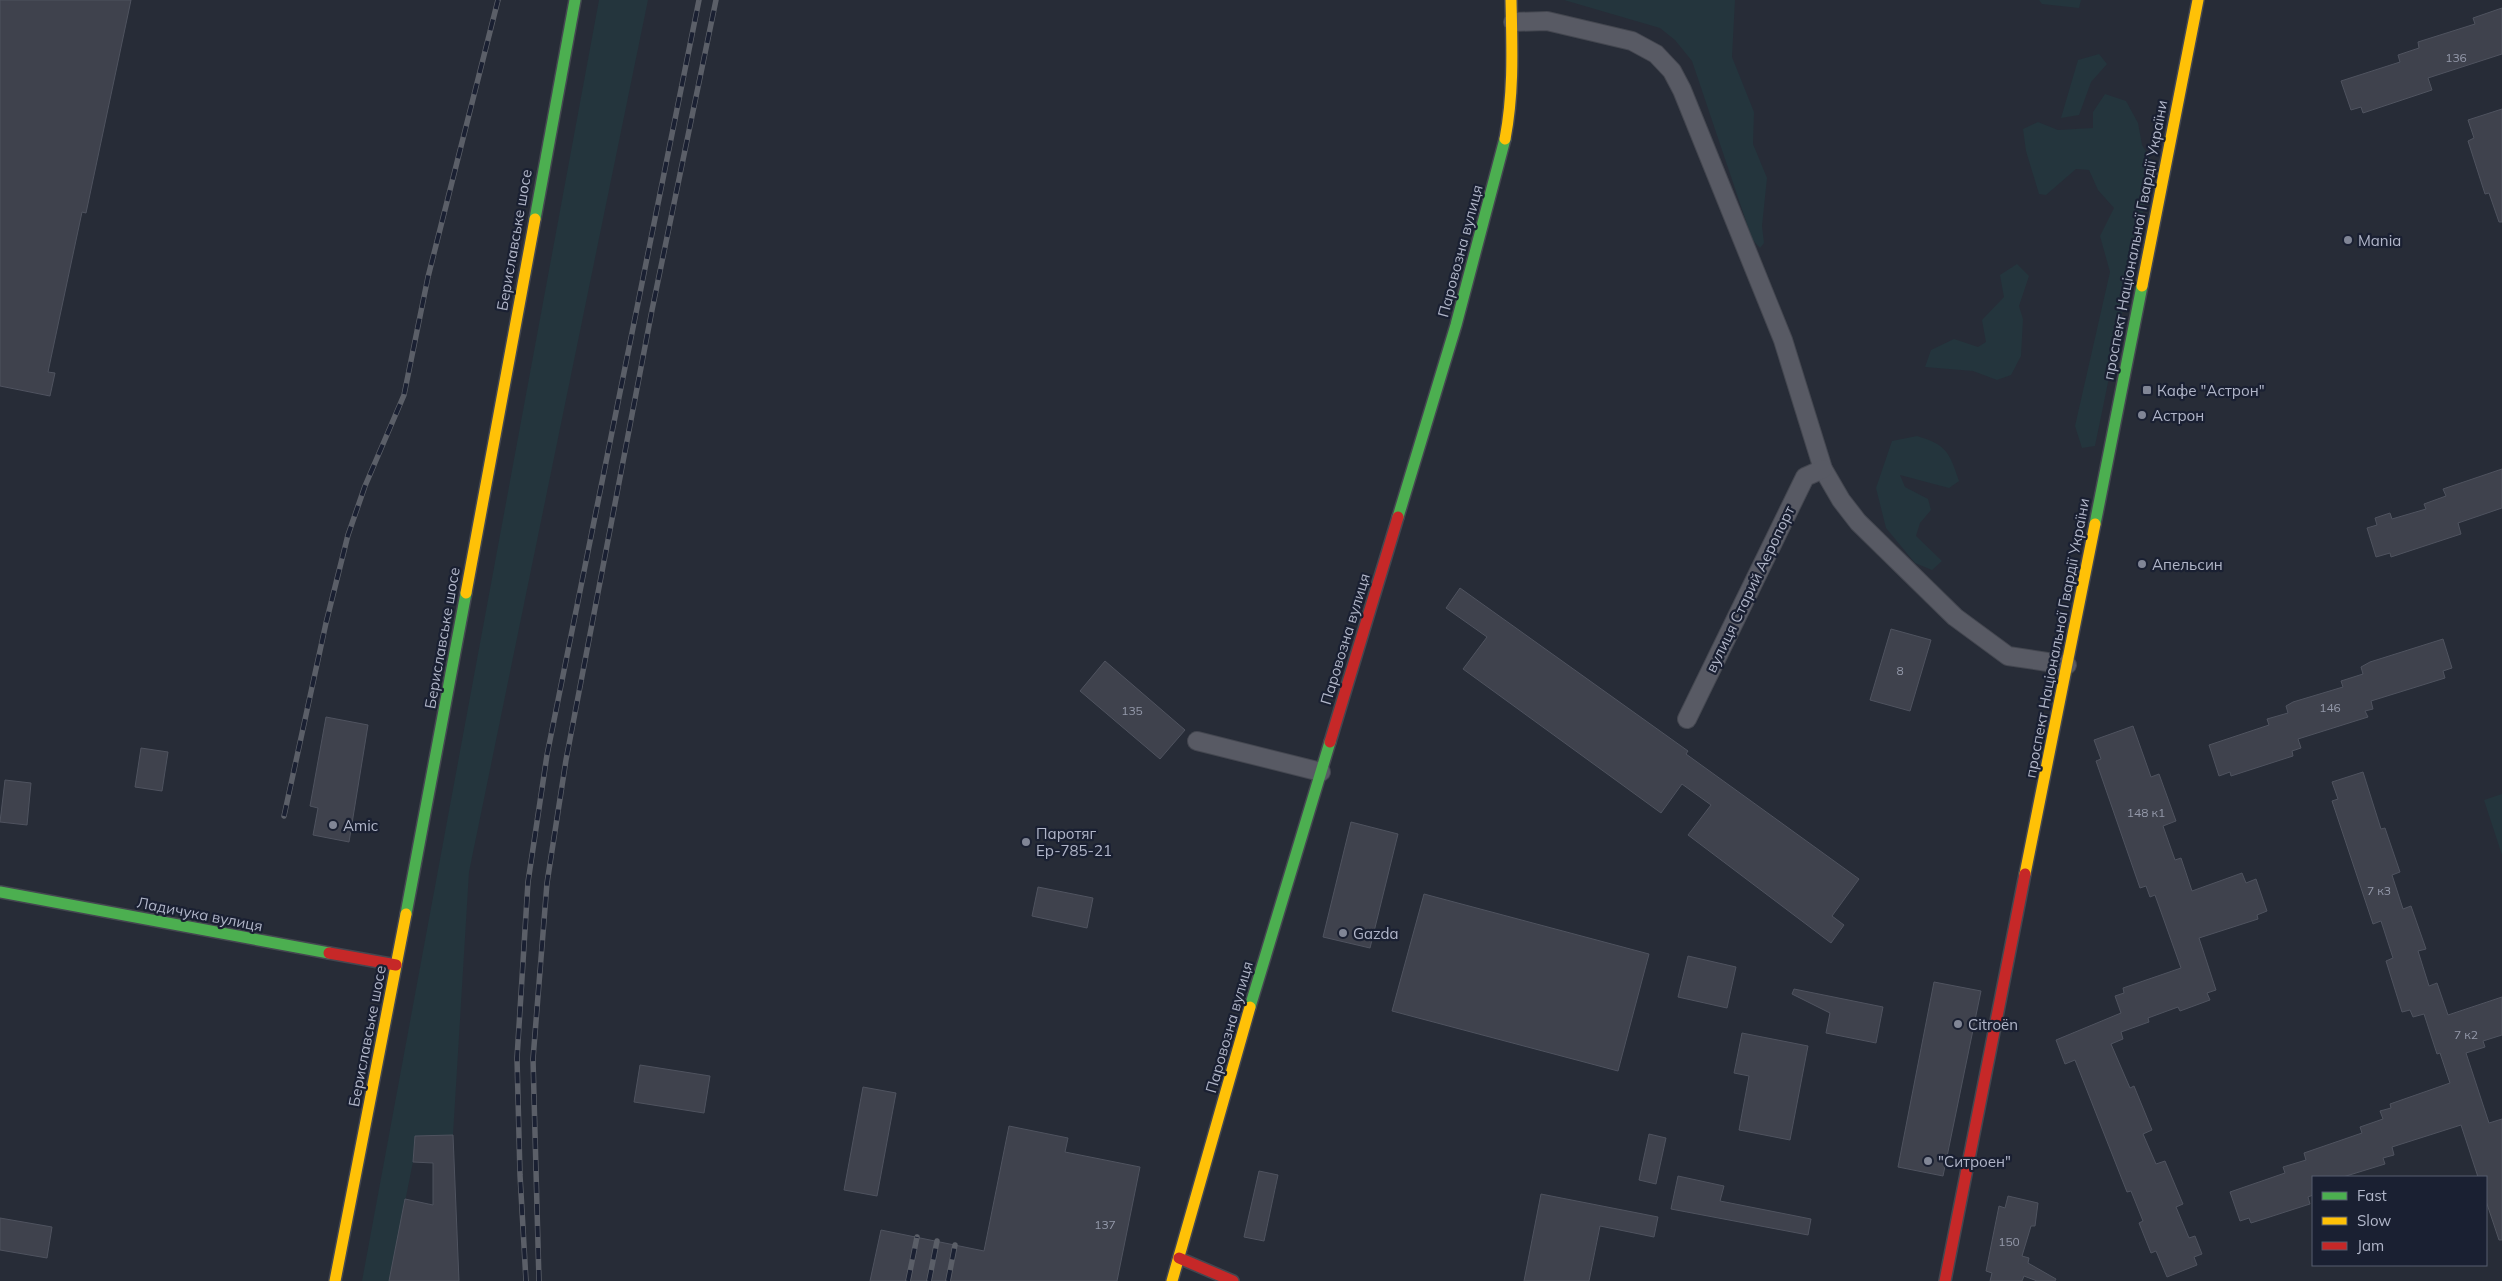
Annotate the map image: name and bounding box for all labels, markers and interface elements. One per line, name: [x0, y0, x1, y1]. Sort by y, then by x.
house number: 136: [2445, 50, 2467, 65]
street label: проспект Національної Гвардії України: [2099, 98, 2171, 382]
street label: Бериславське шосе: [492, 168, 536, 312]
street label: Паровозна вулиця: [1433, 183, 1487, 319]
place label: Mania: [2358, 231, 2401, 250]
marker: Mania: [2342, 234, 2354, 246]
place label: Кафе "Астрон": [2157, 381, 2265, 400]
marker: Кафе "Астрон": [2141, 384, 2153, 396]
place label: Астрон: [2152, 406, 2204, 425]
marker: Астрон: [2136, 409, 2148, 421]
street label: проспект Національної Гвардії України: [2021, 496, 2093, 780]
street label: вулиця Старий Аеропорт: [1701, 502, 1799, 675]
place label: Апельсин: [2152, 555, 2223, 574]
marker: Апельсин: [2136, 558, 2148, 570]
street label: Бериславське шосе: [420, 566, 464, 710]
street label: Паровозна вулиця: [1316, 571, 1374, 707]
house number: 8: [1896, 663, 1904, 678]
house number: 146: [2319, 700, 2341, 715]
house number: 135: [1121, 703, 1143, 718]
house number: 148 к1: [2127, 805, 2165, 820]
place label: Amic: [343, 816, 378, 835]
marker: Amic: [327, 819, 339, 831]
place label: Паротяг Ер-785-21: [1036, 824, 1112, 860]
marker: Паротяг Ер-785-21: [1020, 836, 1032, 848]
house number: 7 к3: [2367, 883, 2391, 898]
street label: Ладичука вулиця: [136, 893, 264, 935]
place label: Gazda: [1353, 924, 1399, 943]
marker: Gazda: [1337, 927, 1349, 939]
street label: Паровозна вулиця: [1201, 959, 1257, 1095]
street label: Бериславське шосе: [344, 964, 390, 1108]
place label: Citroën: [1968, 1015, 2018, 1034]
marker: Citroën: [1952, 1018, 1964, 1030]
house number: 7 к2: [2454, 1027, 2478, 1042]
place label: "Ситроен": [1938, 1152, 2011, 1171]
marker: "Ситроен": [1922, 1155, 1934, 1167]
legend: [2312, 1176, 2487, 1266]
text: Fast: [2357, 1186, 2387, 1205]
text: Slow: [2357, 1211, 2391, 1230]
house number: 137: [1094, 1217, 1116, 1232]
house number: 150: [1998, 1234, 2020, 1249]
text: Jam: [2357, 1236, 2384, 1255]

